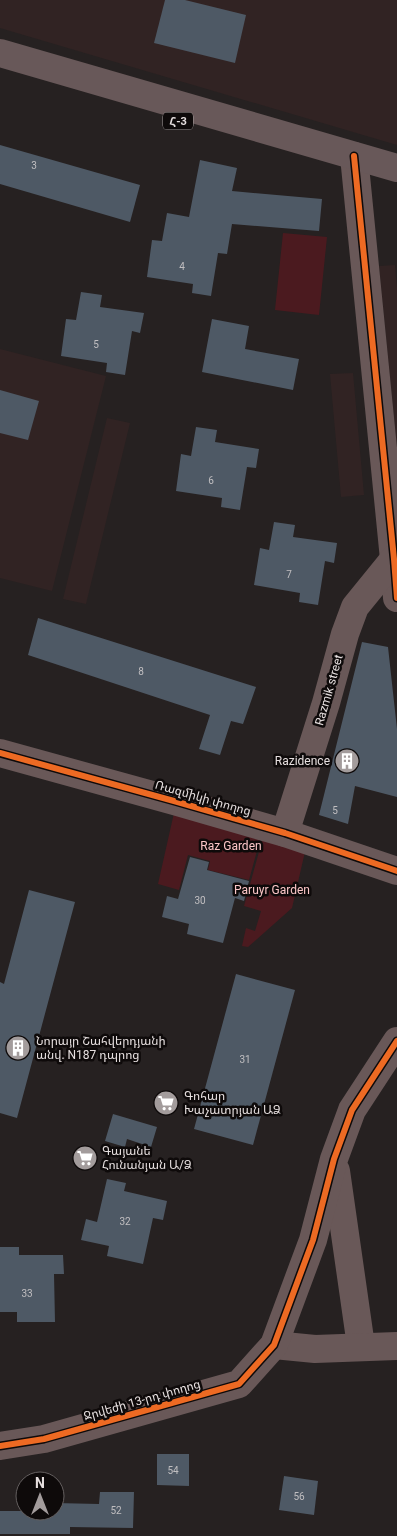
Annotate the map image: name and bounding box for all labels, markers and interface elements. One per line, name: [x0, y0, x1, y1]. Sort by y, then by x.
road number: Հ-3: [163, 112, 193, 130]
house number: 3: [31, 160, 37, 171]
house number: 4: [179, 261, 185, 272]
house number: 5: [93, 339, 99, 350]
house number: 6: [208, 475, 214, 486]
house number: 7: [286, 569, 292, 580]
street label: Razmik street: [312, 653, 346, 727]
house number: 8: [138, 666, 144, 677]
building icon: Razidence: [334, 748, 360, 774]
place label: Razidence: [275, 754, 330, 768]
street label: Ռազմիկի փողոց: [153, 778, 253, 818]
house number: 5: [332, 805, 338, 816]
park label: Raz Garden: [200, 839, 262, 853]
park label: Paruyr Garden: [234, 883, 310, 897]
house number: 30: [194, 895, 206, 906]
place label: Նորայր Շահվերդյանի անվ. N187 դպրոց: [36, 1034, 166, 1062]
building icon: Նորայր Շահվերդյանի անվ. N187 դպրոց: [5, 1035, 31, 1061]
house number: 31: [239, 1054, 251, 1065]
place label: Գոհար Խաչատրյան ԱՁ: [184, 1089, 281, 1117]
supermarket icon: Գոհար Խաչատրյան ԱՁ: [153, 1090, 179, 1116]
place label: Գայանե Հունանյան Ա/Ձ: [102, 1144, 192, 1172]
supermarket icon: Գայանե Հունանյան Ա/Ձ: [72, 1145, 98, 1171]
house number: 32: [119, 1216, 131, 1227]
house number: 33: [21, 1288, 33, 1299]
street label: Ջրվեժի 13-րդ փողոց: [82, 1377, 202, 1423]
house number: 54: [167, 1465, 179, 1476]
north arrow: [15, 1471, 65, 1521]
text: N: [35, 1475, 45, 1491]
house number: 56: [293, 1491, 305, 1502]
house number: 52: [110, 1505, 122, 1516]

